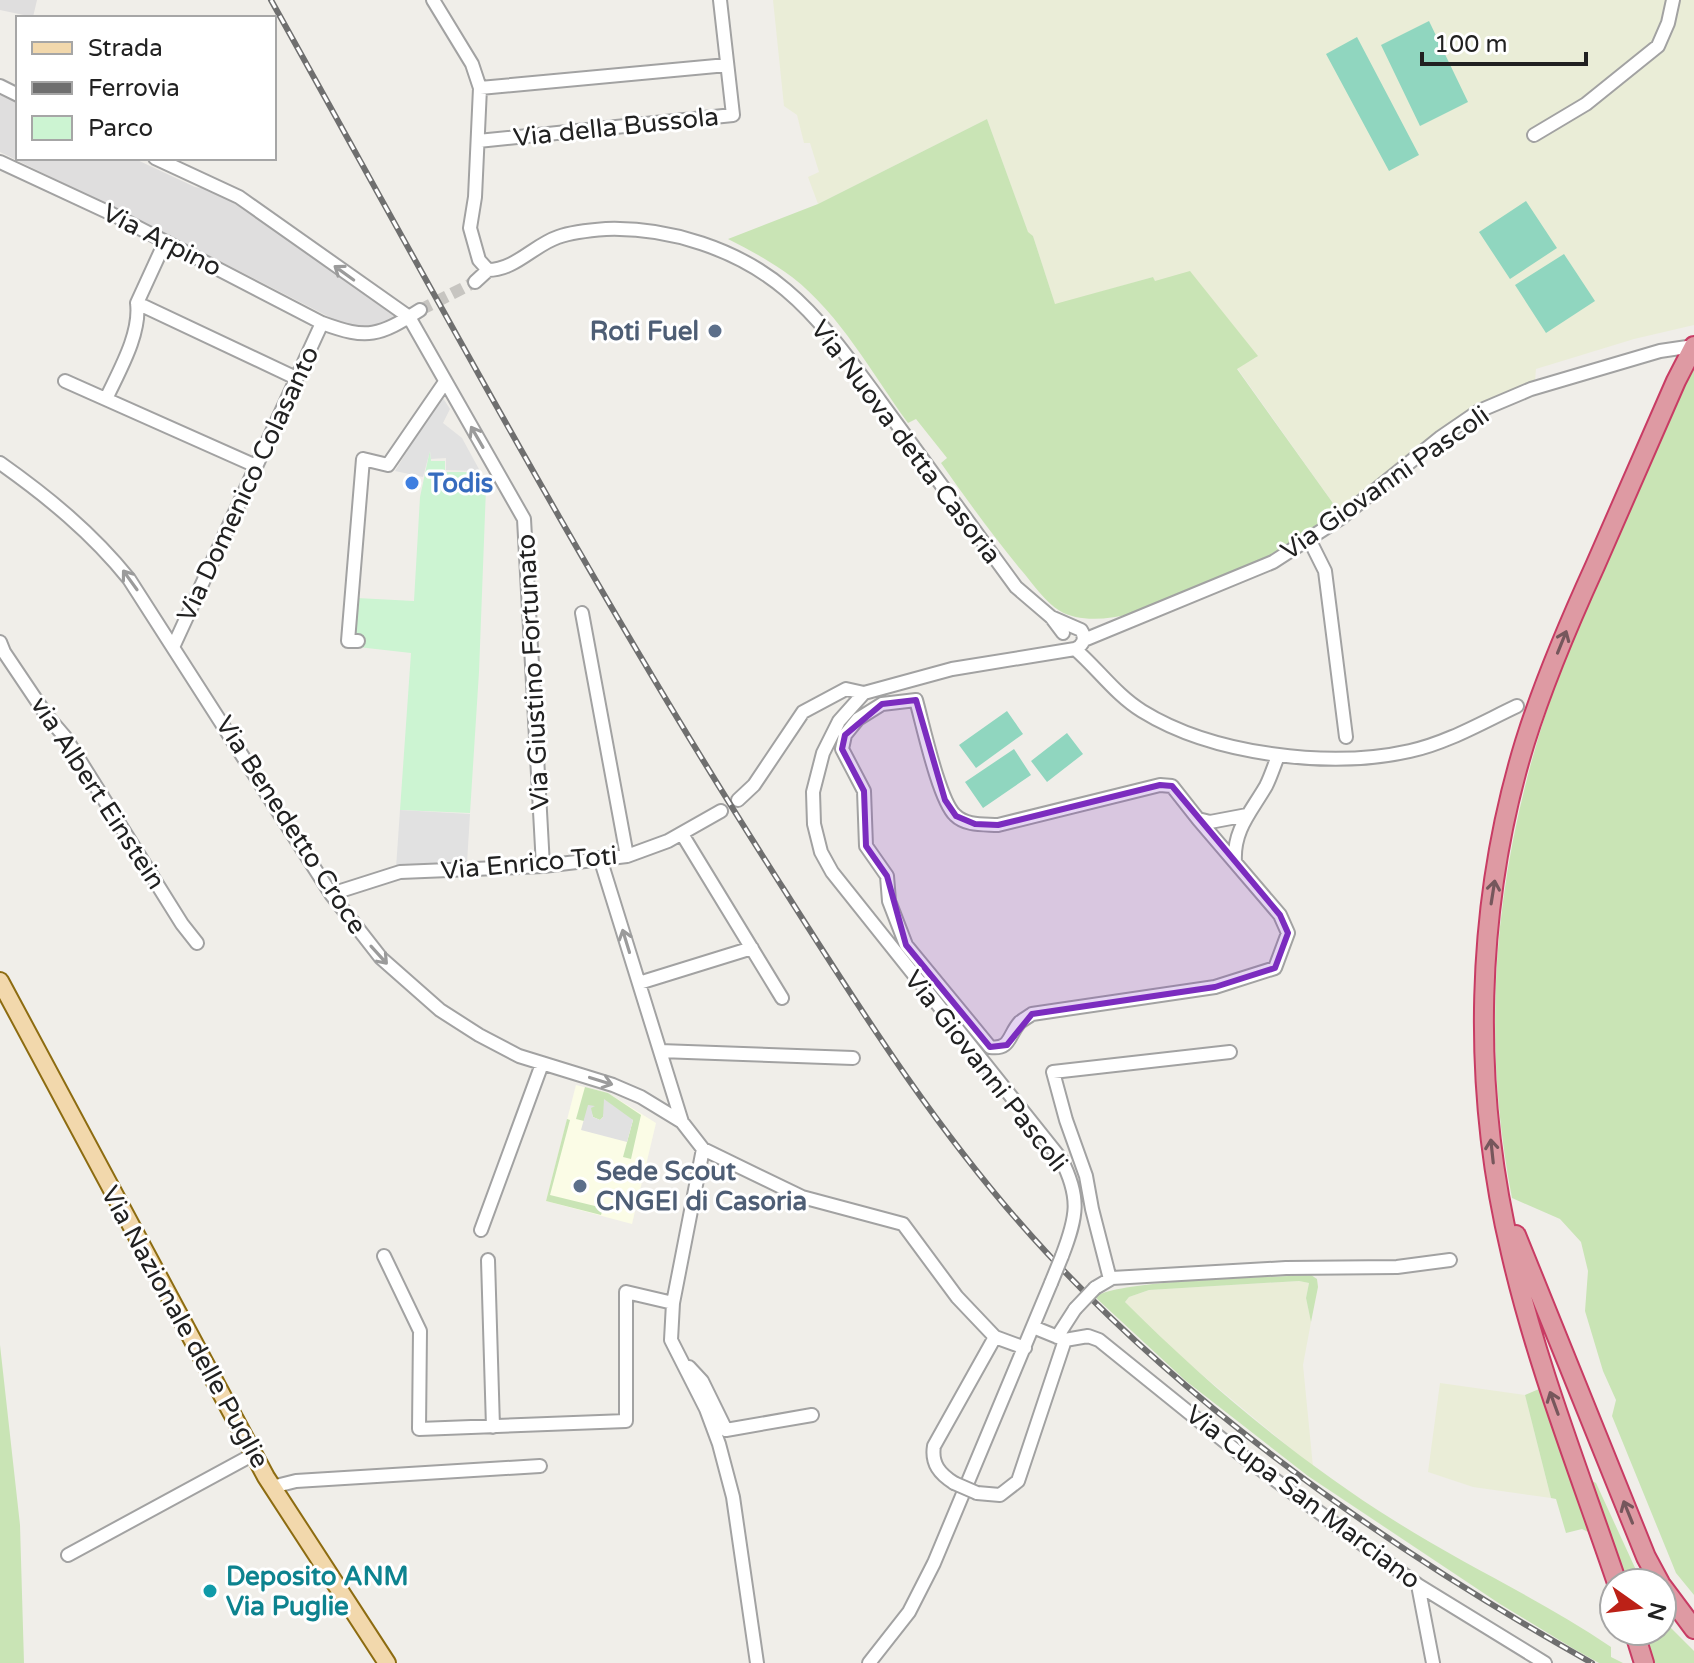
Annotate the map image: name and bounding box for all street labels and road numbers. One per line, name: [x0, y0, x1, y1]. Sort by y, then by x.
street label: Via della Bussola: [512, 101, 720, 153]
street label: Via Arpino: [97, 197, 227, 283]
street label: Via Nuova detta Casoria: [804, 314, 1008, 570]
street label: Via Domenico Colasanto: [170, 341, 326, 627]
street label: Via Giovanni Pascoli: [1275, 399, 1495, 567]
street label: Via Giustino Fortunato: [510, 533, 556, 811]
street label: via Albert Einstein: [24, 691, 172, 895]
street label: Via Benedetto Croce: [209, 710, 373, 940]
street label: Via Enrico Toti: [440, 840, 618, 886]
street label: Via Giovanni Pascoli: [898, 964, 1074, 1178]
street label: Via Nazionale delle Puglie: [94, 1181, 276, 1473]
street label: Via Cupa San Marciano: [1179, 1399, 1427, 1595]

